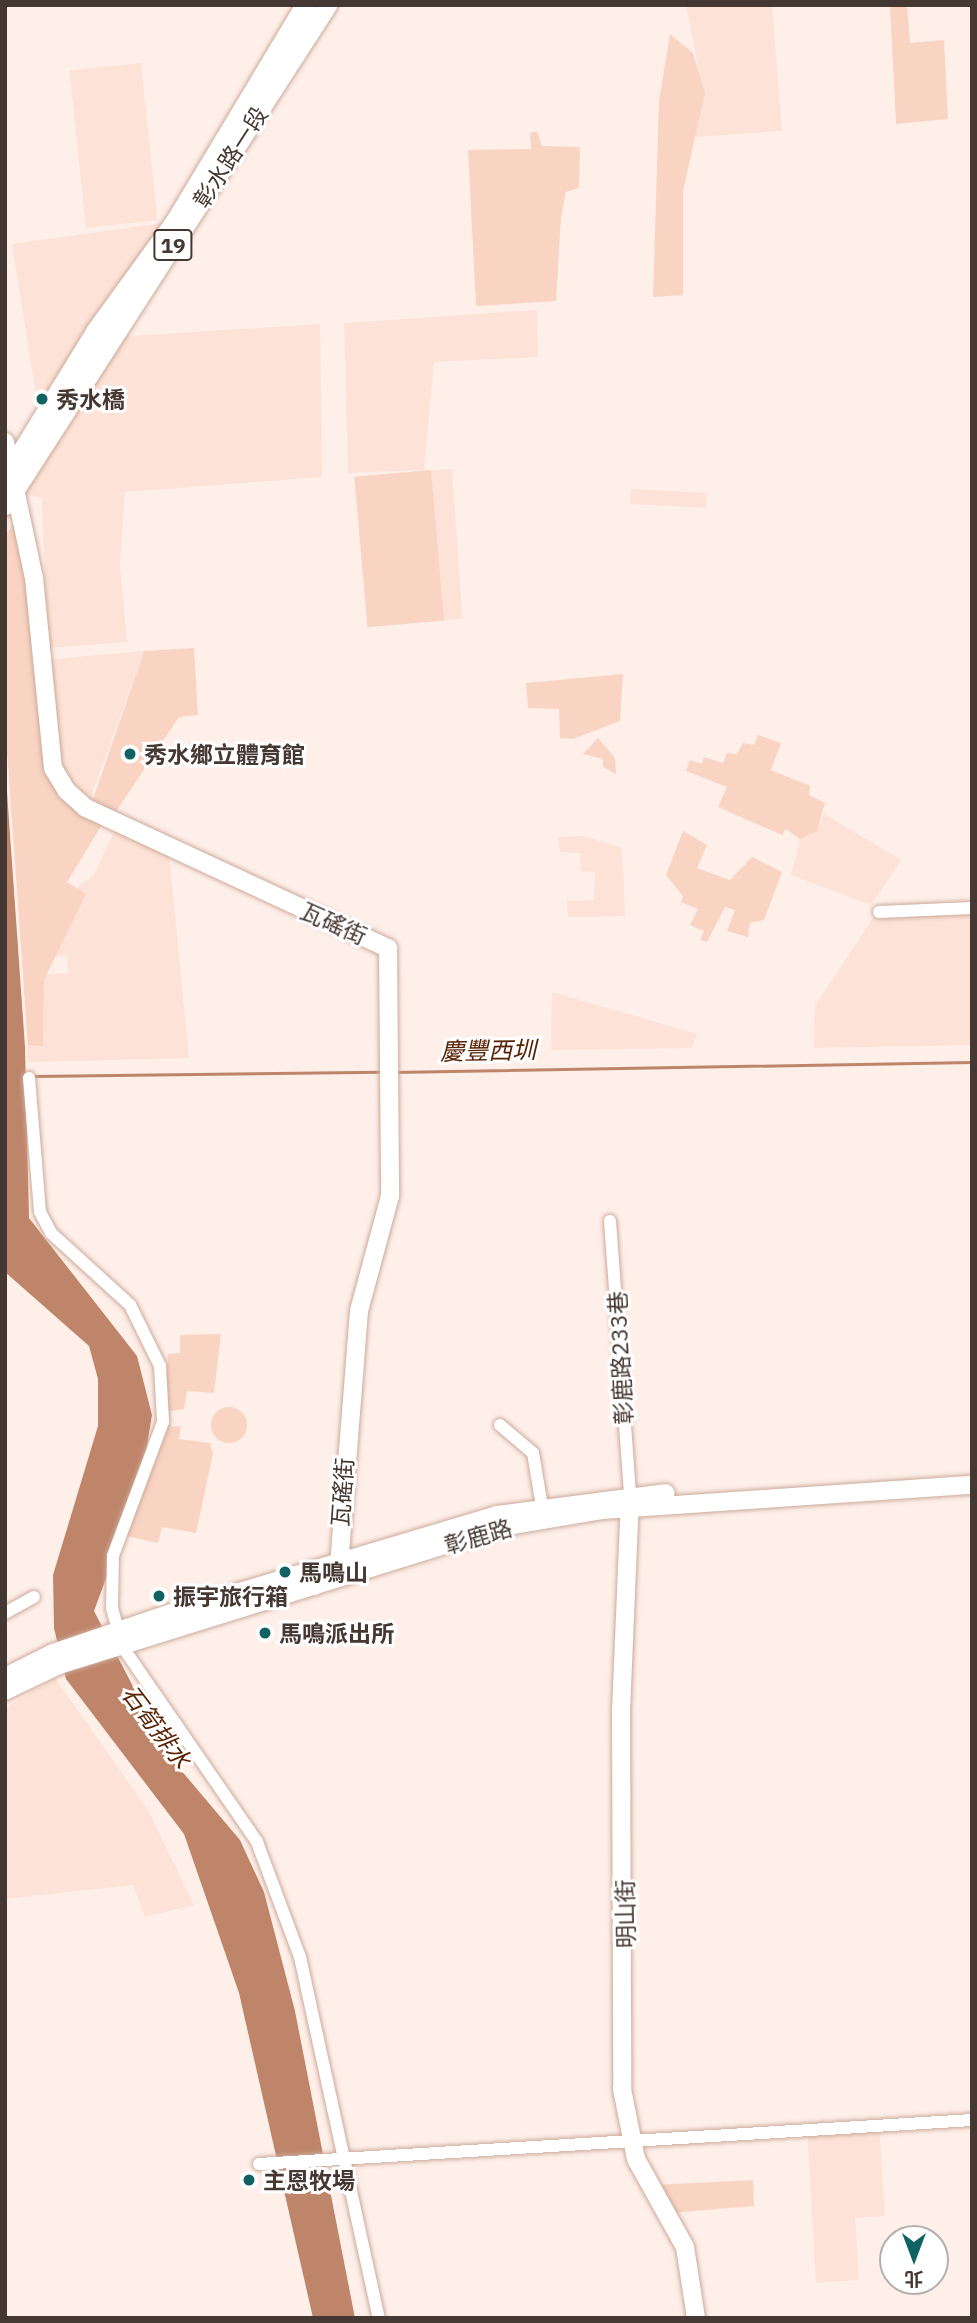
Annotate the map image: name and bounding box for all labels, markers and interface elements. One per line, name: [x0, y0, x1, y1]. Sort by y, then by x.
street label: 彰水路一段: [187, 101, 273, 213]
road number: 19: [152, 228, 194, 262]
place label: 秀水橋: [56, 385, 125, 413]
marker: 秀水橋: [34, 391, 50, 407]
place label: 秀水鄉立體育館: [144, 740, 305, 768]
marker: 秀水鄉立體育館: [122, 746, 138, 762]
street label: 瓦磘街: [297, 896, 371, 950]
water label: 慶豐西圳: [440, 1036, 536, 1066]
street label: 彰鹿路233巷: [603, 1291, 637, 1425]
street label: 瓦磘街: [326, 1457, 358, 1527]
street label: 彰鹿路: [441, 1513, 515, 1559]
place label: 馬鳴山: [299, 1558, 368, 1586]
marker: 馬鳴山: [277, 1564, 293, 1580]
place label: 振宇旅行箱: [173, 1582, 288, 1610]
marker: 振宇旅行箱: [151, 1588, 167, 1604]
place label: 馬鳴派出所: [279, 1619, 394, 1647]
marker: 馬鳴派出所: [257, 1625, 273, 1641]
water label: 石筍排水: [116, 1680, 196, 1774]
street label: 明山街: [611, 1879, 639, 1949]
place label: 主恩牧場: [263, 2166, 355, 2194]
marker: 主恩牧場: [241, 2172, 257, 2188]
north arrow: [879, 2225, 949, 2295]
text: 北: [905, 2267, 924, 2291]

